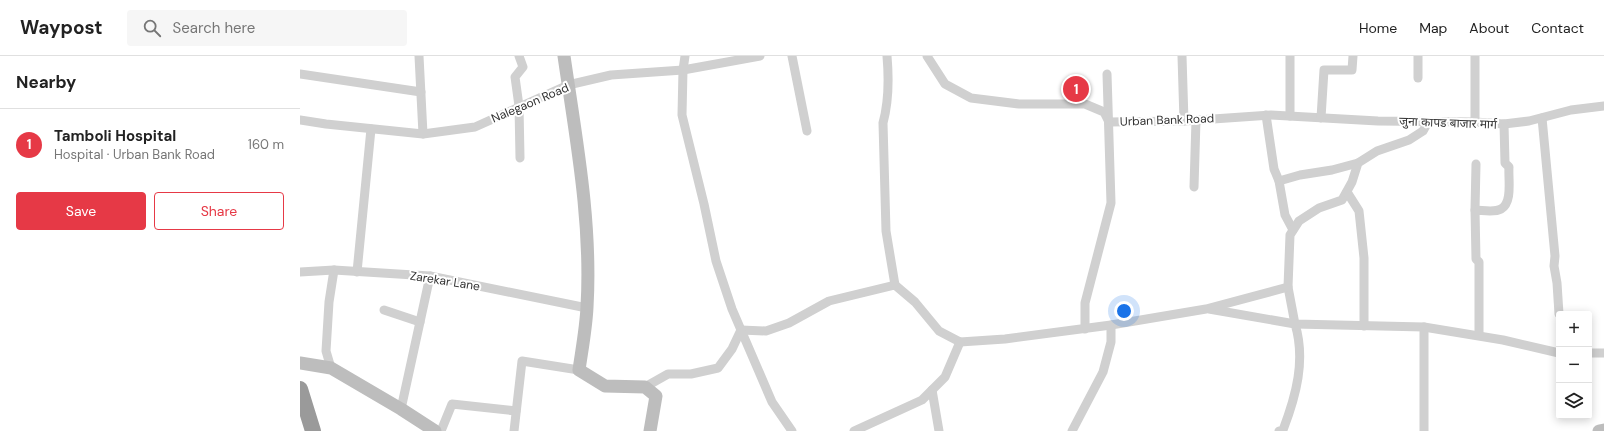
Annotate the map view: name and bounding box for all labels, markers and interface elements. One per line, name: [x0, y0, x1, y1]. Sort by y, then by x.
search box: [127, 10, 407, 46]
text: Waypost: [20, 15, 103, 40]
icon: search: [141, 17, 163, 39]
text: Search here: [173, 18, 255, 38]
text: Home: [1359, 19, 1397, 37]
text: Map: [1419, 19, 1447, 37]
text: About: [1469, 19, 1509, 37]
text: Contact: [1531, 19, 1584, 37]
text: Nearby: [16, 71, 76, 93]
pin: 1: [1063, 74, 1089, 104]
street label: Nalegaon Road: [489, 79, 571, 127]
street label: Urban Bank Road: [1120, 110, 1214, 130]
street label: जुना कापड बाजार मार्ग: [1399, 113, 1498, 133]
text: Tamboli Hospital: [54, 126, 176, 146]
text: 1: [27, 136, 31, 153]
text: 160 m: [248, 136, 284, 153]
text: Hospital · Urban Bank Road: [54, 146, 215, 163]
button: Save: [16, 192, 146, 230]
button: Share: [154, 192, 284, 230]
street label: Zarekar Lane: [409, 268, 481, 294]
your location: [1114, 301, 1134, 321]
map controls: [1556, 311, 1592, 419]
button: +: [1556, 311, 1592, 347]
button: −: [1556, 347, 1592, 383]
button: layers: [1556, 383, 1592, 419]

